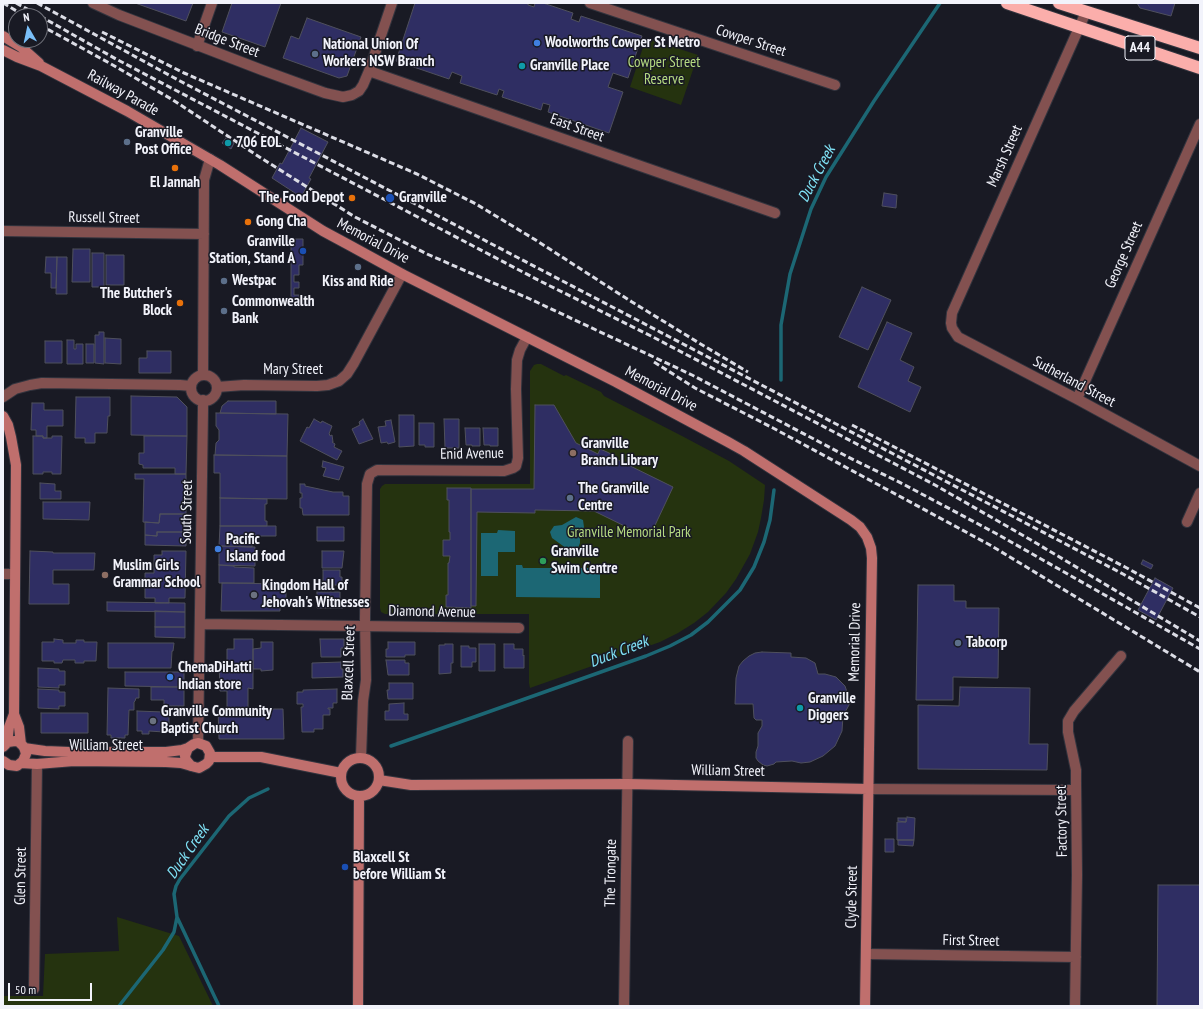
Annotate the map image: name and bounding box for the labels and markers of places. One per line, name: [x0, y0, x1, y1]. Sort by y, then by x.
place label: Woolworths Cowper St Metro: [545, 34, 700, 52]
place label: National Union Of Workers NSW Branch: [323, 36, 434, 71]
marker: Woolworths Cowper St Metro: [532, 38, 542, 48]
marker: National Union Of Workers NSW Branch: [310, 49, 320, 59]
place label: Granville Place: [530, 57, 609, 75]
marker: Granville Place: [517, 61, 527, 71]
place label: Granville Post Office: [135, 124, 192, 159]
place label: 706 EOL: [236, 134, 282, 152]
marker: Granville Post Office: [122, 137, 132, 147]
marker: 706 EOL: [223, 138, 233, 148]
marker: El Jannah: [170, 163, 180, 173]
place label: El Jannah: [150, 174, 200, 192]
place label: The Food Depot: [259, 189, 344, 207]
place label: Granville: [399, 189, 447, 207]
marker: Granville: [384, 192, 396, 204]
marker: The Food Depot: [347, 193, 357, 203]
place label: Gong Cha: [256, 213, 306, 231]
marker: Gong Cha: [243, 217, 253, 227]
place label: Granville Station, Stand A: [209, 233, 295, 268]
marker: Granville Station, Stand A: [298, 246, 308, 256]
marker: Kiss and Ride: [353, 262, 363, 272]
place label: Westpac: [232, 272, 276, 290]
place label: Kiss and Ride: [322, 273, 394, 291]
marker: Westpac: [219, 276, 229, 286]
place label: The Butcher's Block: [100, 285, 172, 320]
place label: Commonwealth Bank: [232, 293, 315, 328]
marker: The Butcher's Block: [175, 298, 185, 308]
marker: Commonwealth Bank: [219, 306, 229, 316]
place label: Granville Branch Library: [581, 435, 658, 470]
marker: Granville Branch Library: [568, 448, 578, 458]
place label: The Granville Centre: [578, 480, 649, 515]
marker: The Granville Centre: [565, 493, 575, 503]
place label: Pacific Island food: [226, 531, 285, 566]
place label: Granville Swim Centre: [551, 543, 618, 578]
marker: Pacific Island food: [213, 544, 223, 554]
marker: Granville Swim Centre: [538, 556, 548, 566]
place label: Muslim Girls Grammar School: [113, 557, 200, 592]
marker: Muslim Girls Grammar School: [100, 570, 110, 580]
place label: Kingdom Hall of Jehovah's Witnesses: [262, 577, 369, 612]
marker: Kingdom Hall of Jehovah's Witnesses: [249, 590, 259, 600]
place label: Tabcorp: [966, 634, 1007, 652]
marker: Tabcorp: [953, 638, 963, 648]
place label: ChemaDiHatti Indian store: [178, 659, 252, 694]
marker: ChemaDiHatti Indian store: [165, 672, 175, 682]
place label: Granville Diggers: [808, 690, 856, 725]
place label: Granville Community Baptist Church: [161, 703, 272, 738]
marker: Granville Diggers: [795, 703, 805, 713]
marker: Granville Community Baptist Church: [148, 716, 158, 726]
place label: Blaxcell St before William St: [353, 849, 446, 884]
marker: Blaxcell St before William St: [340, 862, 350, 872]

